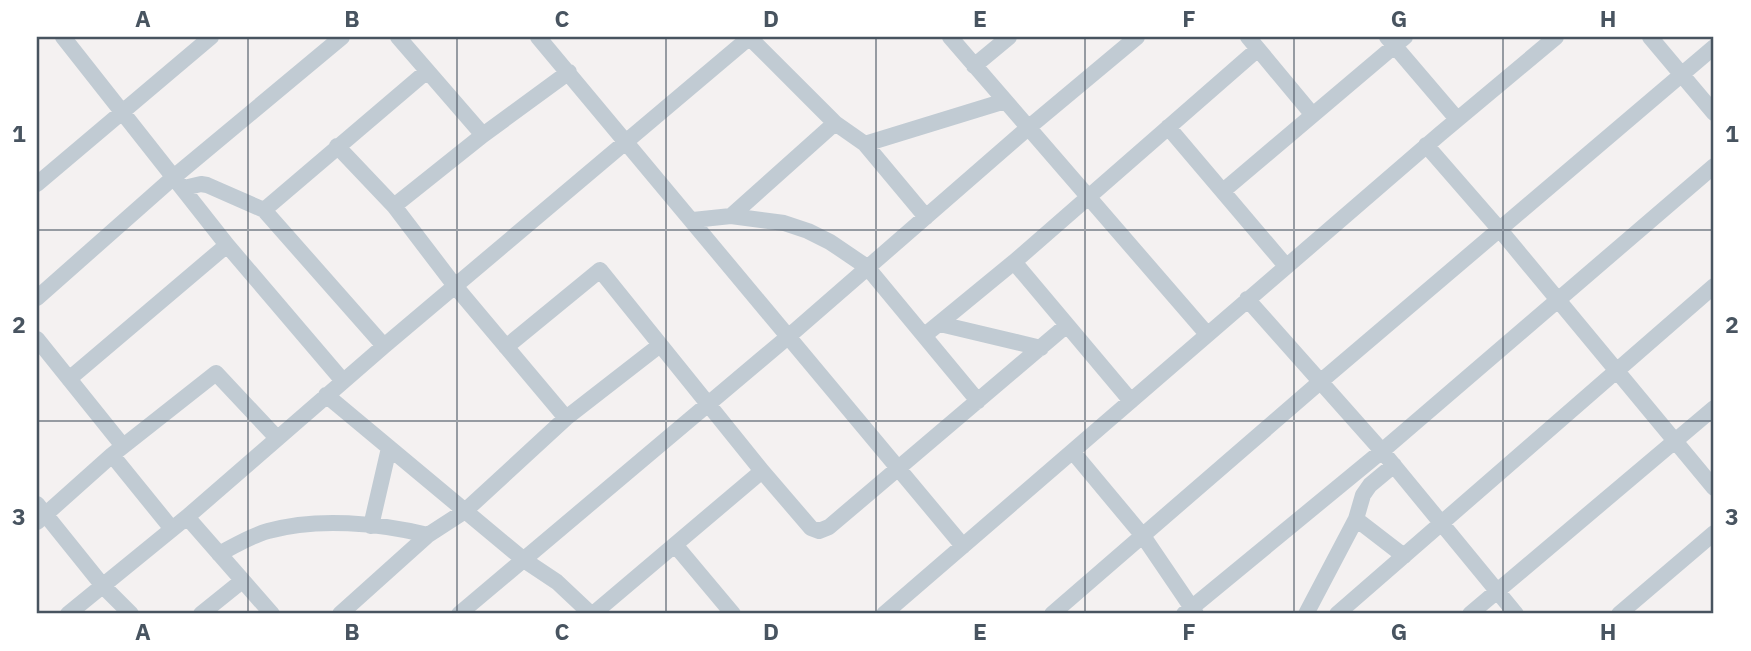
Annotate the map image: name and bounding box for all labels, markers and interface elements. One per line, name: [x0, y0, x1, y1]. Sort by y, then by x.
text: A: [135, 3, 151, 33]
text: B: [344, 3, 360, 33]
text: C: [555, 3, 570, 33]
text: D: [763, 3, 779, 33]
text: E: [973, 3, 987, 33]
text: F: [1182, 3, 1196, 33]
text: G: [1391, 3, 1407, 33]
text: H: [1600, 3, 1616, 33]
text: 1: [12, 118, 26, 148]
text: 1: [1725, 118, 1739, 148]
text: 2: [12, 309, 26, 339]
text: 2: [1725, 309, 1739, 339]
text: 3: [12, 501, 26, 531]
text: 3: [1725, 501, 1739, 531]
text: A: [135, 616, 151, 646]
text: B: [344, 616, 360, 646]
text: C: [555, 616, 570, 646]
text: D: [763, 616, 779, 646]
text: E: [973, 616, 987, 646]
text: F: [1182, 616, 1196, 646]
text: G: [1391, 616, 1407, 646]
text: H: [1600, 616, 1616, 646]

